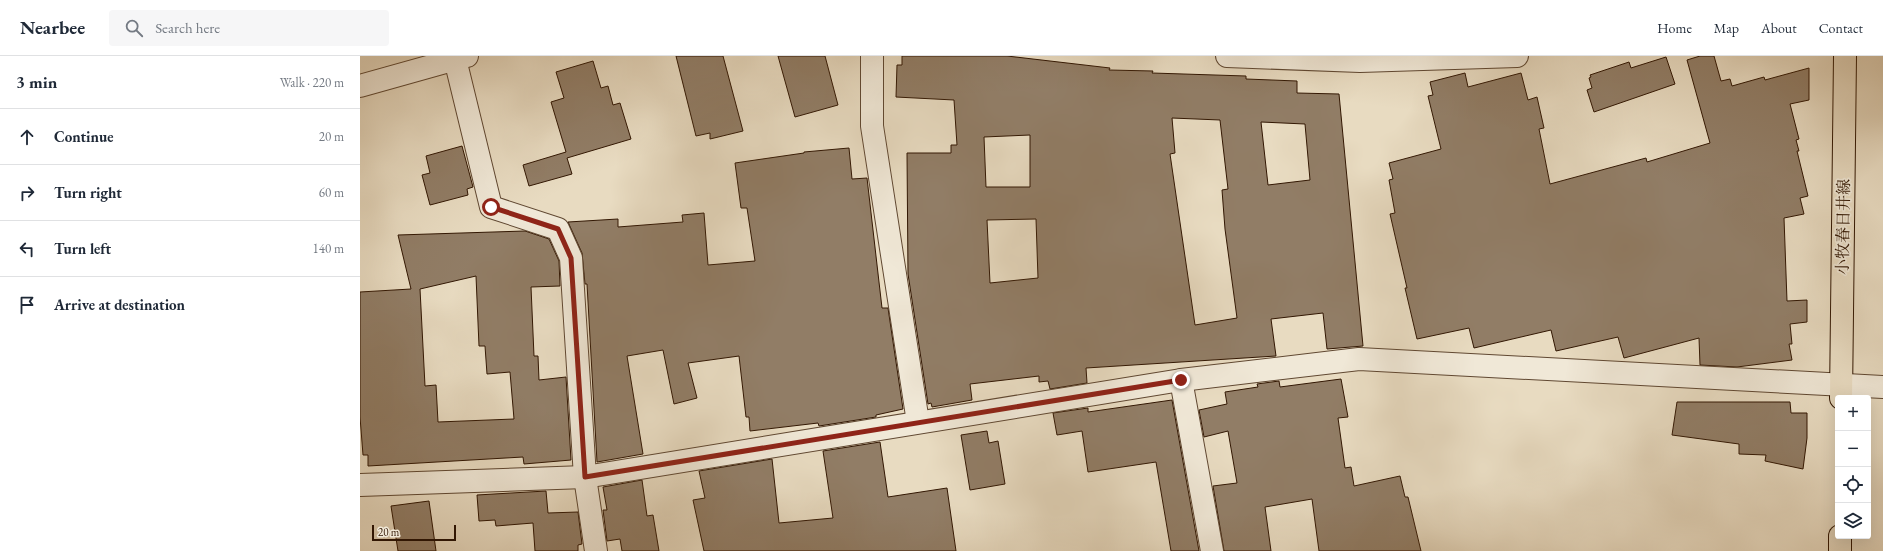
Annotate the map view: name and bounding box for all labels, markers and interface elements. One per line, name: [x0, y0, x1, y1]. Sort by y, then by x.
search box: [109, 10, 389, 46]
text: Nearbee: [20, 15, 85, 40]
icon: search: [123, 17, 145, 39]
text: Search here: [155, 18, 220, 37]
text: Home: [1657, 19, 1692, 37]
text: Map: [1714, 19, 1739, 37]
text: About: [1761, 19, 1797, 37]
text: Contact: [1819, 19, 1863, 37]
text: 3 min: [16, 71, 57, 93]
text: Walk · 220 m: [280, 74, 344, 91]
icon: ahead: [16, 126, 38, 148]
text: Continue: [54, 127, 114, 146]
text: 20 m: [319, 128, 344, 145]
street label: 小牧春日井線: [1832, 179, 1854, 275]
icon: right: [16, 182, 38, 204]
text: Turn right: [54, 183, 122, 202]
text: 60 m: [319, 184, 344, 201]
route start: [482, 198, 500, 216]
icon: left: [16, 238, 38, 260]
text: Turn left: [54, 239, 111, 258]
text: 140 m: [313, 240, 344, 257]
icon: arrive: [16, 294, 38, 316]
text: Arrive at destination: [54, 295, 185, 314]
route end: [1172, 371, 1190, 389]
map controls: [1835, 395, 1871, 539]
button: +: [1835, 395, 1871, 431]
button: −: [1835, 431, 1871, 467]
button: locate: [1835, 467, 1871, 503]
button: layers: [1835, 503, 1871, 539]
scale bar: [372, 523, 456, 542]
text: 20 m: [378, 525, 399, 539]

